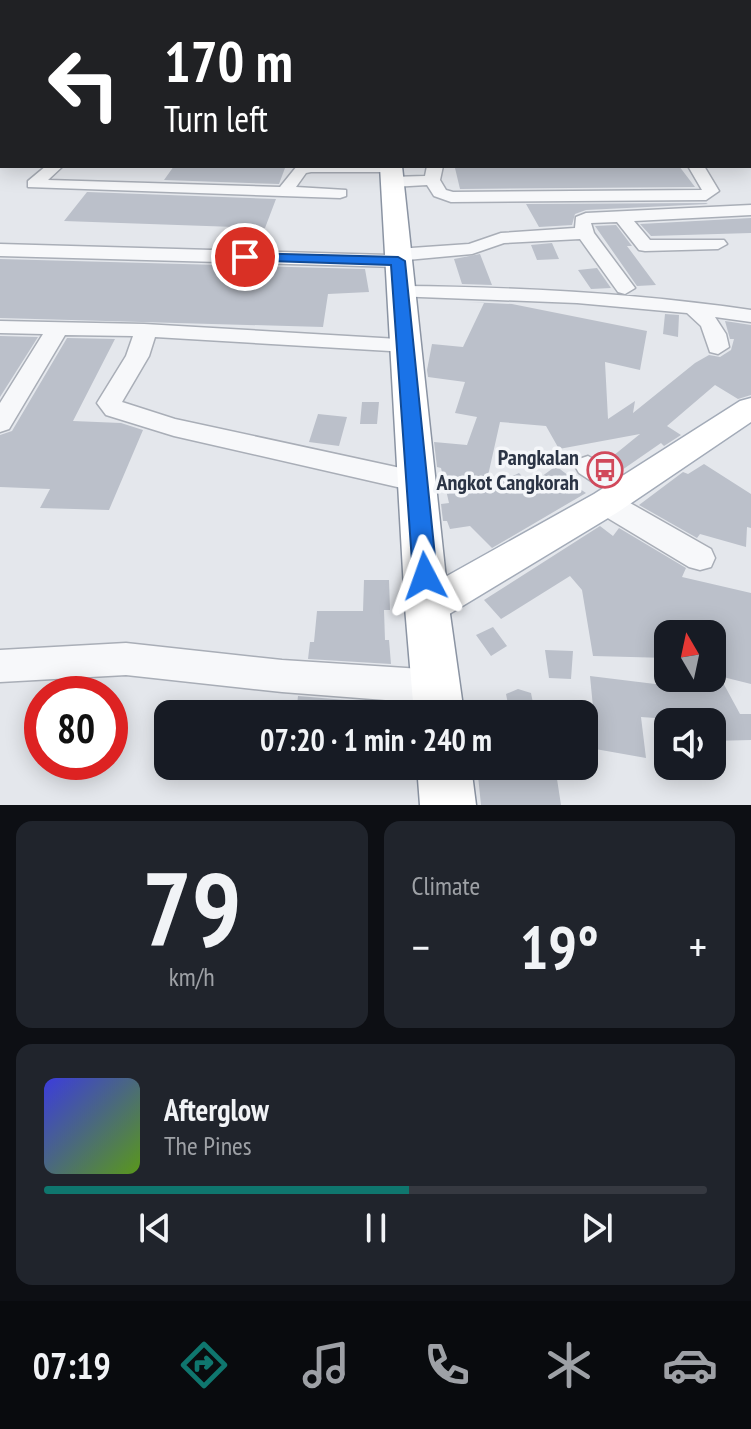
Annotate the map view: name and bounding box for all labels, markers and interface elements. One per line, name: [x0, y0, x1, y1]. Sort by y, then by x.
text: 170 m: [164, 25, 293, 97]
icon: left: [32, 32, 136, 136]
text: Turn left: [164, 95, 268, 142]
pin: [211, 223, 279, 291]
icon: arrive: [223, 235, 267, 279]
place label: Pangkalan Angkot Cangkorah: [435, 443, 579, 496]
bus stop icon: Pangkalan Angkot Cangkorah: [586, 451, 624, 489]
position arrow: [383, 534, 467, 618]
north arrow: [654, 620, 726, 692]
map controls: [654, 620, 726, 780]
speed limit sign: 80: [24, 676, 128, 780]
button: sound: [654, 708, 726, 780]
text: 07:20 · 1 min · 240 m: [260, 720, 492, 759]
text: 79: [142, 840, 241, 975]
text: Climate: [412, 869, 480, 902]
text: 19°: [520, 908, 599, 986]
text: −: [412, 918, 430, 975]
text: +: [689, 918, 707, 975]
text: km/h: [169, 960, 215, 993]
text: Afterglow: [164, 1090, 269, 1129]
text: The Pines: [164, 1129, 252, 1162]
icon: previous: [133, 1206, 177, 1250]
icon: pause: [354, 1206, 398, 1250]
icon: next: [575, 1206, 619, 1250]
icon: directions: [176, 1337, 232, 1393]
icon: music: [298, 1337, 354, 1393]
icon: phone: [419, 1337, 475, 1393]
icon: climate: [541, 1337, 597, 1393]
icon: car: [662, 1337, 718, 1393]
text: 07:19: [33, 1342, 111, 1389]

